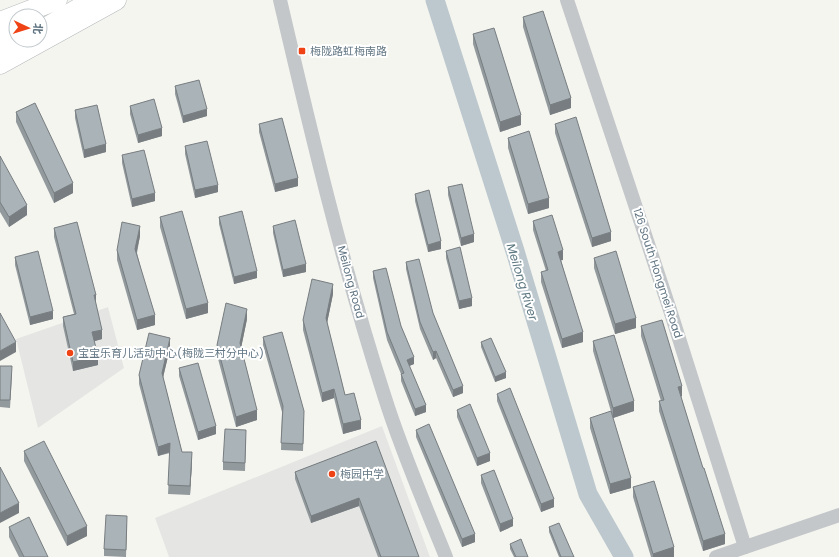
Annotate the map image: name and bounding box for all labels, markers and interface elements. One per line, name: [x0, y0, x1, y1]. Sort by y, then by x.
north arrow: [8, 8, 48, 48]
text: 北: [30, 23, 46, 35]
place label: 梅陇路虹梅南路: [310, 43, 387, 59]
marker: 梅陇路虹梅南路: [297, 46, 307, 56]
street label: 126 South Hongmei Road: [629, 206, 687, 340]
water label: Meilong River: [503, 241, 542, 323]
street label: Meilong Road: [334, 244, 368, 320]
place label: 宝宝乐育儿活动中心(梅陇三村分中心): [78, 345, 264, 361]
marker: 宝宝乐育儿活动中心(梅陇三村分中心): [65, 348, 75, 358]
place label: 梅园中学: [340, 466, 384, 482]
marker: 梅园中学: [327, 469, 337, 479]

